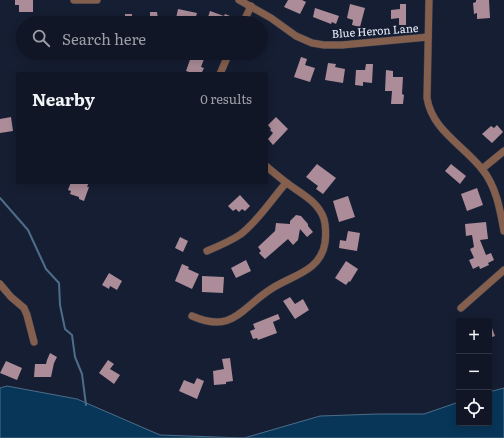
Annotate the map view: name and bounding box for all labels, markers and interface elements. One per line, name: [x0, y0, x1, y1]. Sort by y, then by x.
search box: [16, 16, 268, 60]
street label: Blue Heron Lane: [331, 19, 419, 41]
icon: search: [30, 27, 52, 49]
text: Search here: [62, 27, 146, 50]
text: Nearby: [32, 86, 95, 111]
text: 0 results: [200, 89, 252, 108]
map controls: [456, 318, 492, 426]
button: +: [456, 318, 492, 354]
button: −: [456, 354, 492, 390]
button: locate: [456, 390, 492, 426]

